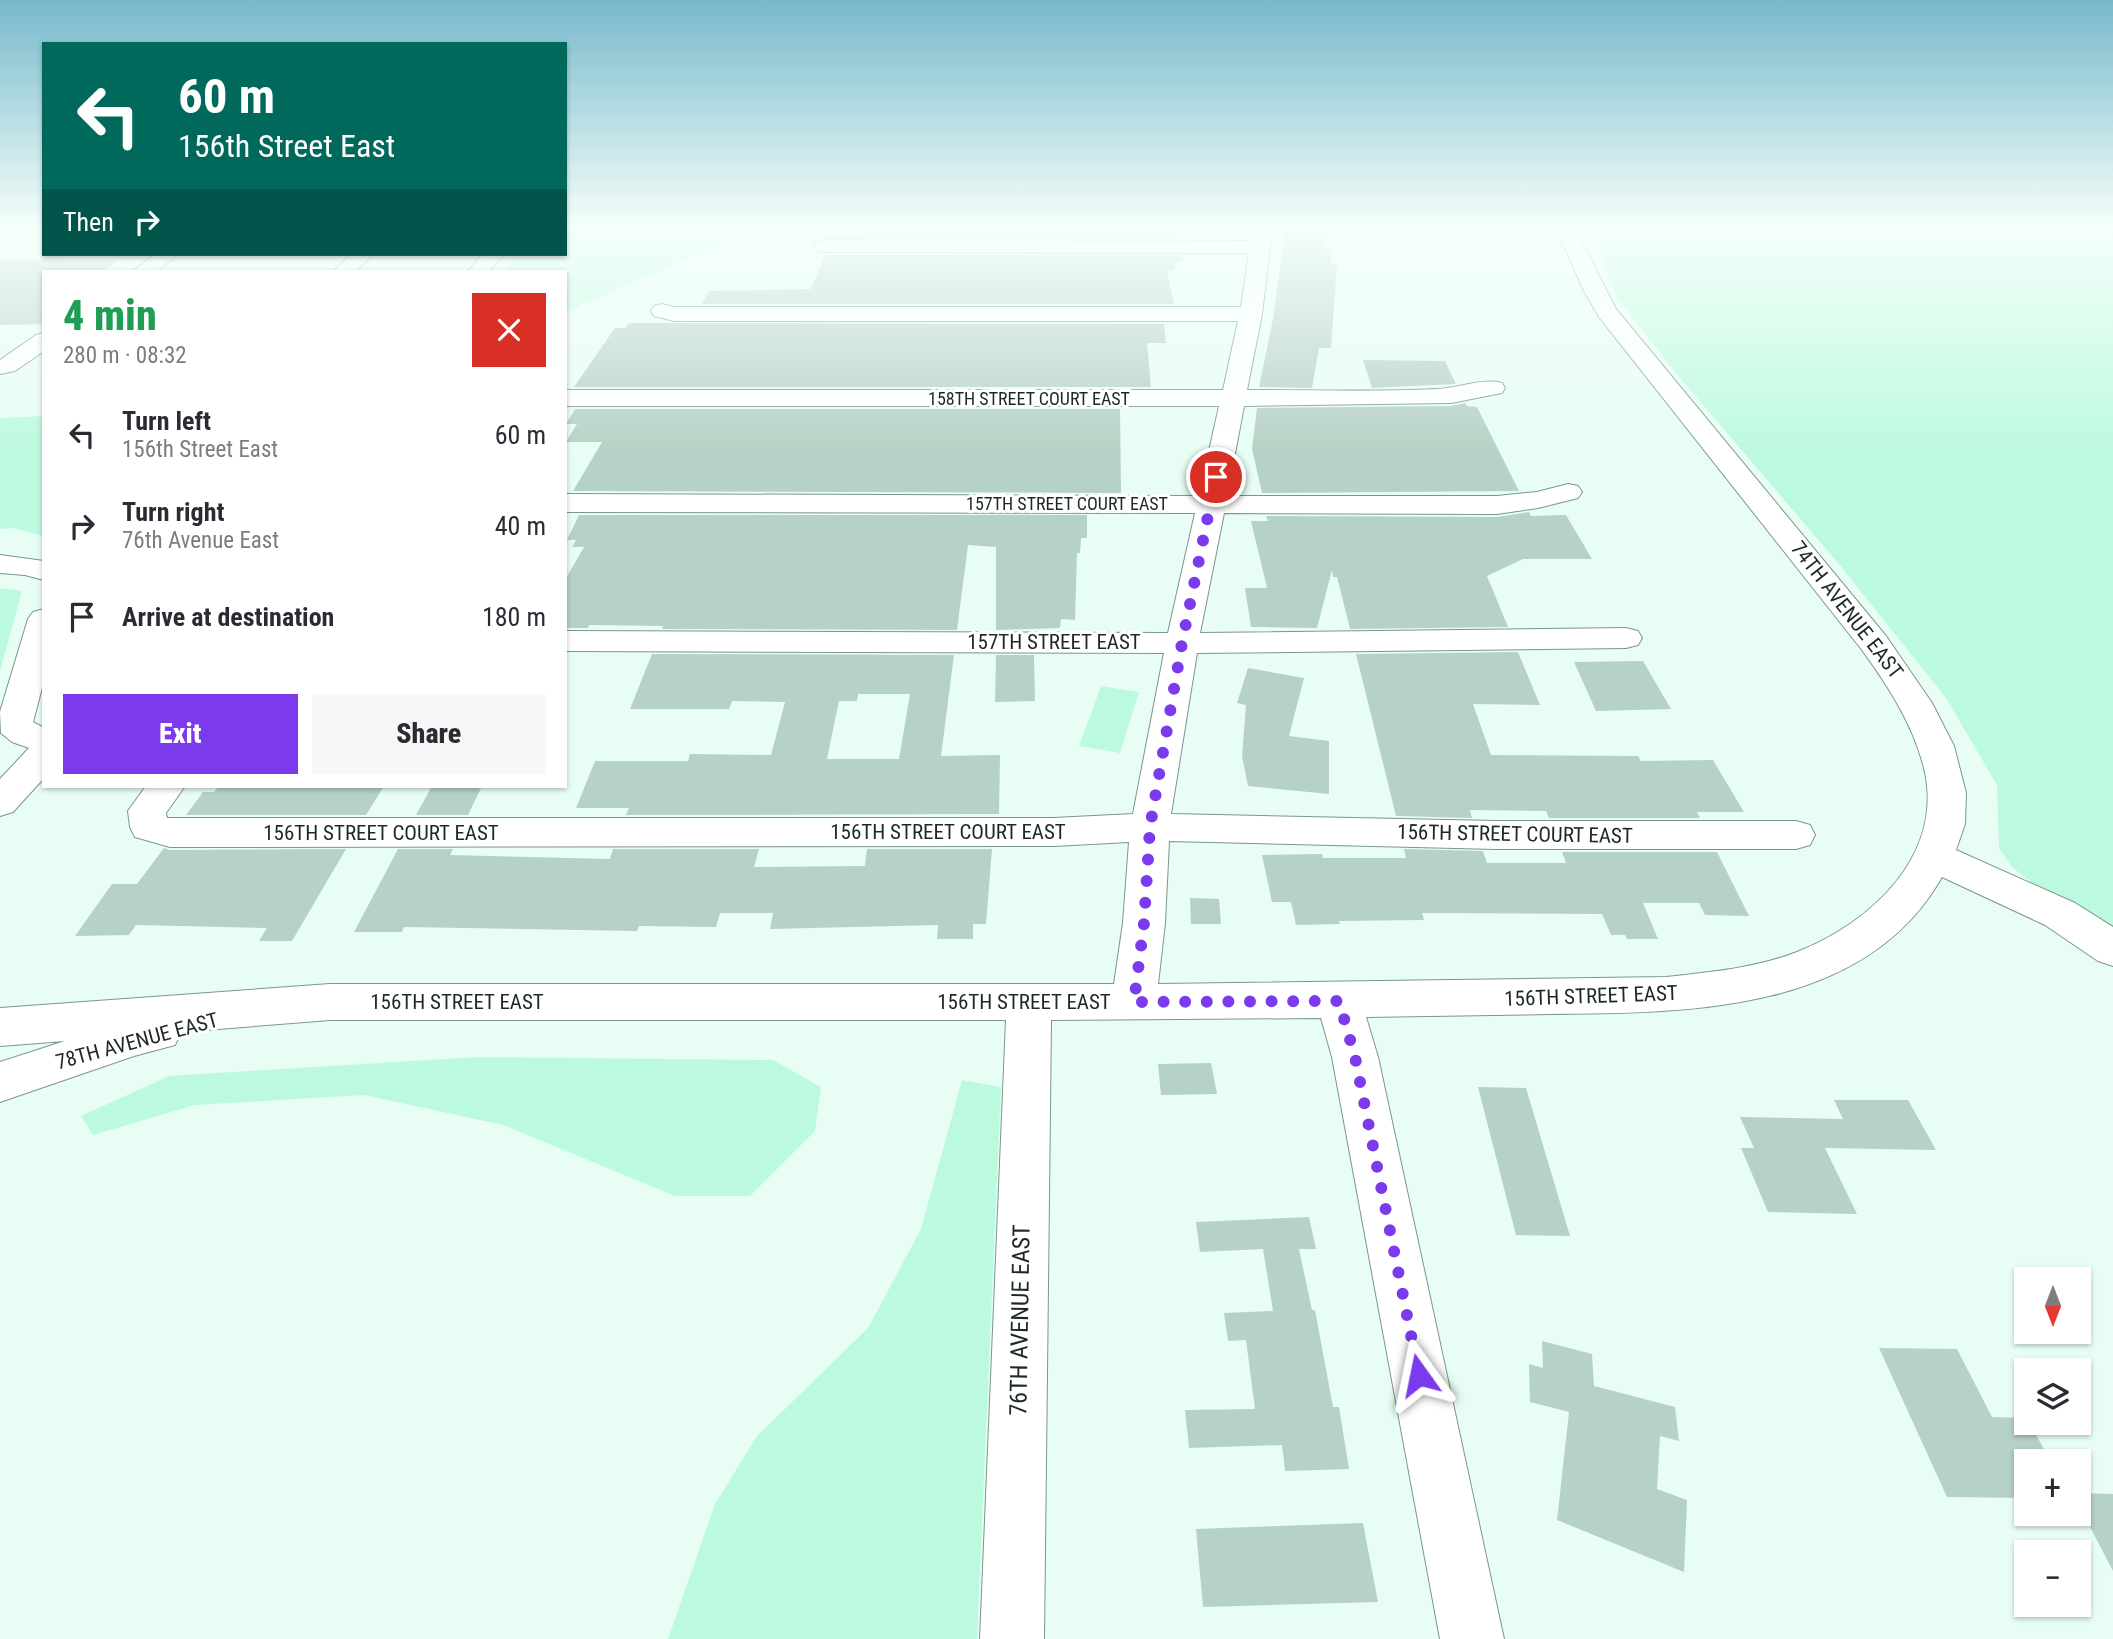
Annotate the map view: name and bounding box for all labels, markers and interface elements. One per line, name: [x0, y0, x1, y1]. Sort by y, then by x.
text: 60 m: [178, 68, 275, 125]
icon: left: [63, 70, 154, 161]
text: 156th Street East: [178, 127, 395, 165]
icon: right: [128, 203, 166, 241]
text: Then: [63, 207, 114, 237]
text: 4 min: [63, 291, 157, 340]
button: close: [472, 293, 546, 367]
text: 280 m · 08:32: [63, 342, 187, 369]
street label: 158TH STREET COURT EAST: [928, 388, 1130, 409]
text: Turn left: [122, 406, 211, 436]
icon: left: [63, 416, 101, 454]
text: 60 m: [495, 420, 546, 450]
text: 156th Street East: [122, 436, 278, 463]
pin: [1186, 447, 1246, 507]
icon: arrive: [1197, 458, 1235, 496]
street label: 157TH STREET COURT EAST: [966, 493, 1168, 514]
text: Turn right: [122, 497, 224, 527]
icon: right: [63, 507, 101, 545]
text: 40 m: [495, 511, 546, 541]
text: 76th Avenue East: [122, 527, 279, 554]
street label: 74TH AVENUE EAST: [1786, 537, 1908, 683]
icon: arrive: [63, 598, 101, 636]
text: Arrive at destination: [122, 602, 334, 632]
text: 180 m: [482, 602, 546, 632]
street label: 157TH STREET EAST: [967, 630, 1141, 654]
button: Exit: [63, 694, 298, 774]
button: Share: [312, 694, 546, 774]
street label: 156TH STREET COURT EAST: [830, 820, 1066, 844]
street label: 156TH STREET COURT EAST: [1397, 820, 1633, 848]
street label: 156TH STREET COURT EAST: [263, 821, 499, 845]
street label: 156TH STREET EAST: [1504, 981, 1678, 1011]
street label: 156TH STREET EAST: [370, 990, 544, 1014]
street label: 156TH STREET EAST: [937, 990, 1111, 1014]
street label: 78TH AVENUE EAST: [53, 1008, 221, 1074]
street label: 76TH AVENUE EAST: [1004, 1224, 1036, 1416]
north arrow: [2014, 1267, 2091, 1344]
map controls: [2014, 1267, 2091, 1617]
position arrow: [1382, 1338, 1456, 1412]
button: layers: [2014, 1358, 2091, 1435]
button: +: [2014, 1449, 2091, 1526]
button: −: [2014, 1540, 2091, 1617]

